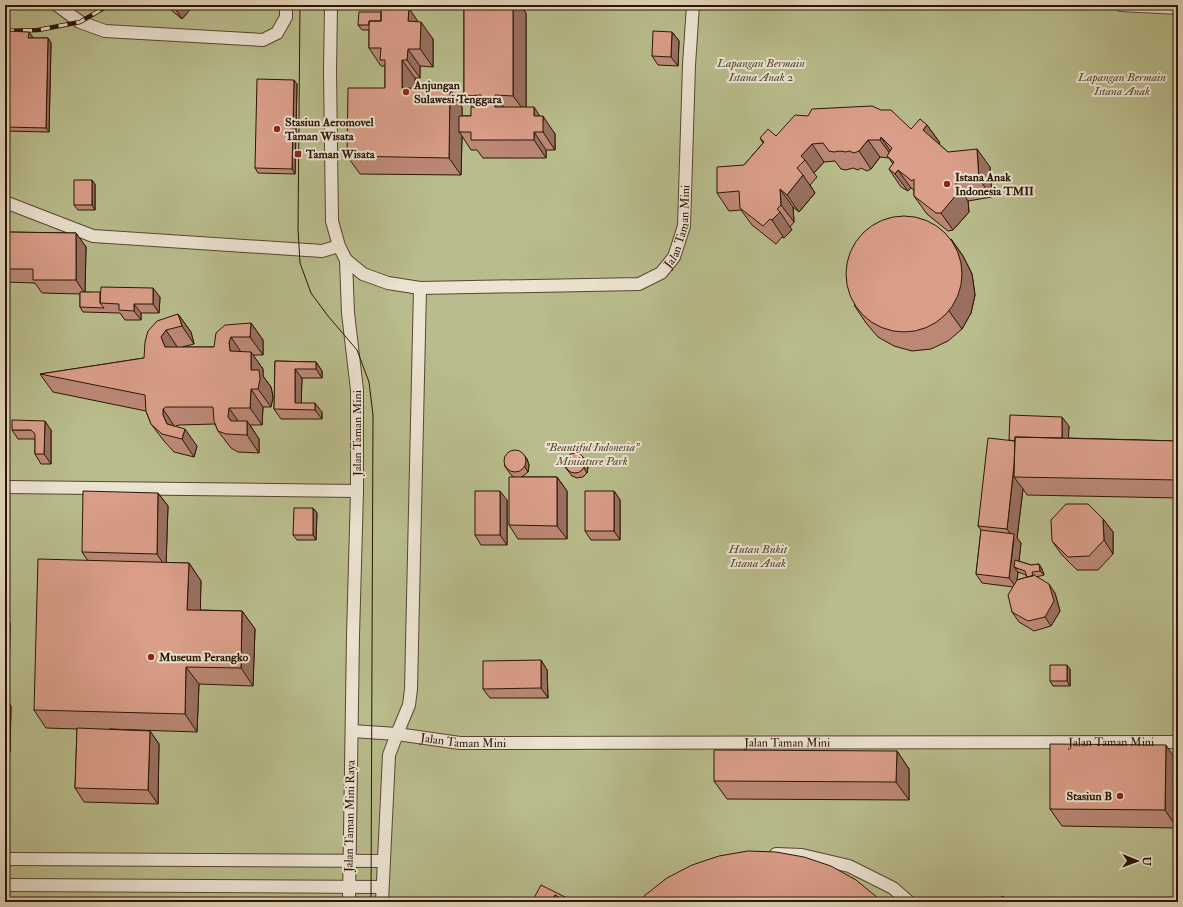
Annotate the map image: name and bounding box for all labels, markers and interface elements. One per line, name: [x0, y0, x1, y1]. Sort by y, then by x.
park label: Lapangan Bermain Istana Anak 2: [716, 56, 805, 85]
park label: Lapangan Bermain Istana Anak: [1077, 70, 1166, 99]
place label: Anjungan Sulawesi Tenggara: [413, 78, 503, 107]
marker: Anjungan Sulawesi Tenggara: [401, 87, 411, 97]
place label: Stasiun Aeromovel Taman Wisata: [284, 115, 375, 144]
marker: Stasiun Aeromovel Taman Wisata: [272, 124, 282, 134]
place label: Taman Wisata: [305, 147, 376, 162]
marker: Taman Wisata: [293, 149, 303, 159]
place label: Istana Anak Indonesia TMII: [955, 170, 1034, 199]
marker: Istana Anak Indonesia TMII: [942, 179, 952, 189]
street label: Jalan Taman Mini: [660, 185, 693, 272]
street label: Jalan Taman Mini: [350, 390, 365, 477]
park label: "Beautiful Indonesia" Miniature Park: [545, 440, 641, 469]
park label: Hutan Bukit Istana Anak: [728, 542, 788, 571]
place label: Museum Perangko: [158, 650, 249, 665]
marker: Museum Perangko: [146, 652, 156, 662]
street label: Jalan Taman Mini: [419, 730, 506, 751]
street label: Jalan Taman Mini: [743, 735, 830, 750]
street label: Jalan Taman Mini: [1067, 735, 1154, 750]
street label: Jalan Taman Mini Raya: [342, 759, 358, 873]
place label: Stasiun B: [1066, 789, 1112, 804]
marker: Stasiun B: [1115, 791, 1125, 801]
north arrow: [1117, 841, 1157, 881]
text: U: [1140, 856, 1153, 867]

